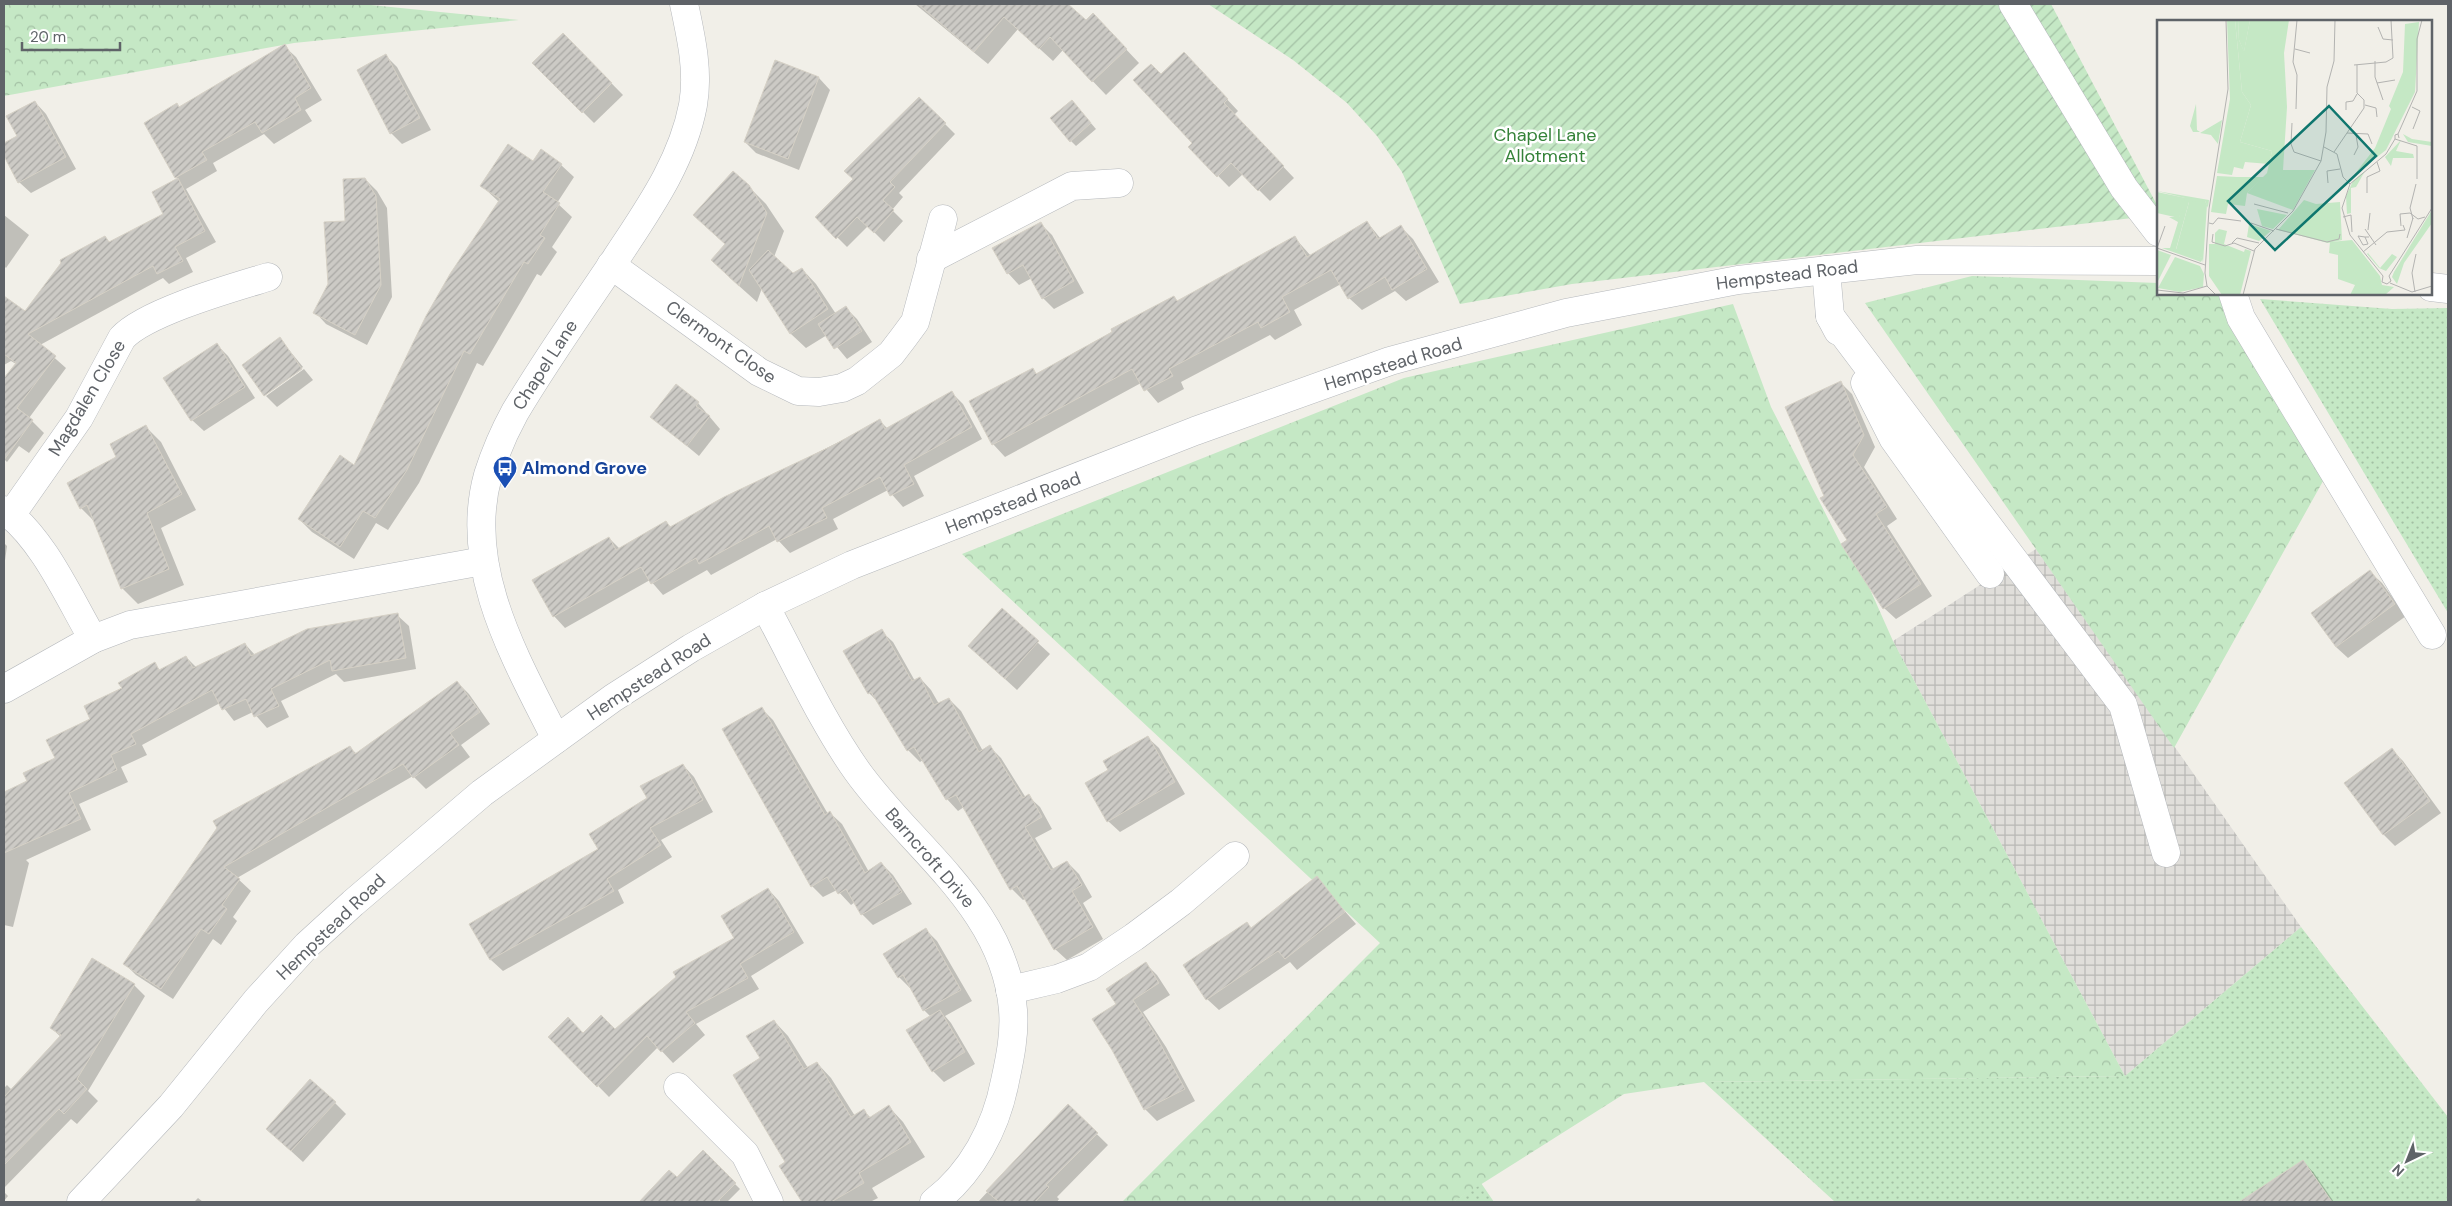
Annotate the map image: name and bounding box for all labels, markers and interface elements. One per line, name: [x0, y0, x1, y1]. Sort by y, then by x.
scale bar: [22, 20, 120, 52]
inset map: [2157, 20, 2432, 295]
text: 20 m: [30, 27, 66, 47]
park label: Chapel Lane Allotment: [1493, 123, 1597, 168]
street label: Hempstead Road: [1714, 254, 1860, 296]
street label: Clermont Close: [661, 295, 781, 389]
street label: Chapel Lane: [507, 315, 583, 415]
street label: Hempstead Road: [1321, 332, 1465, 396]
street label: Magdalen Close: [43, 335, 131, 461]
bus stop icon: Almond Grove: [492, 455, 518, 489]
place label: Almond Grove: [522, 456, 647, 480]
street label: Hempstead Road: [942, 466, 1084, 540]
street label: Hempstead Road: [582, 628, 716, 726]
street label: Barncroft Drive: [880, 803, 980, 913]
street label: Hempstead Road: [271, 869, 391, 985]
north arrow: [2382, 1136, 2432, 1186]
text: N: [2388, 1160, 2408, 1181]

